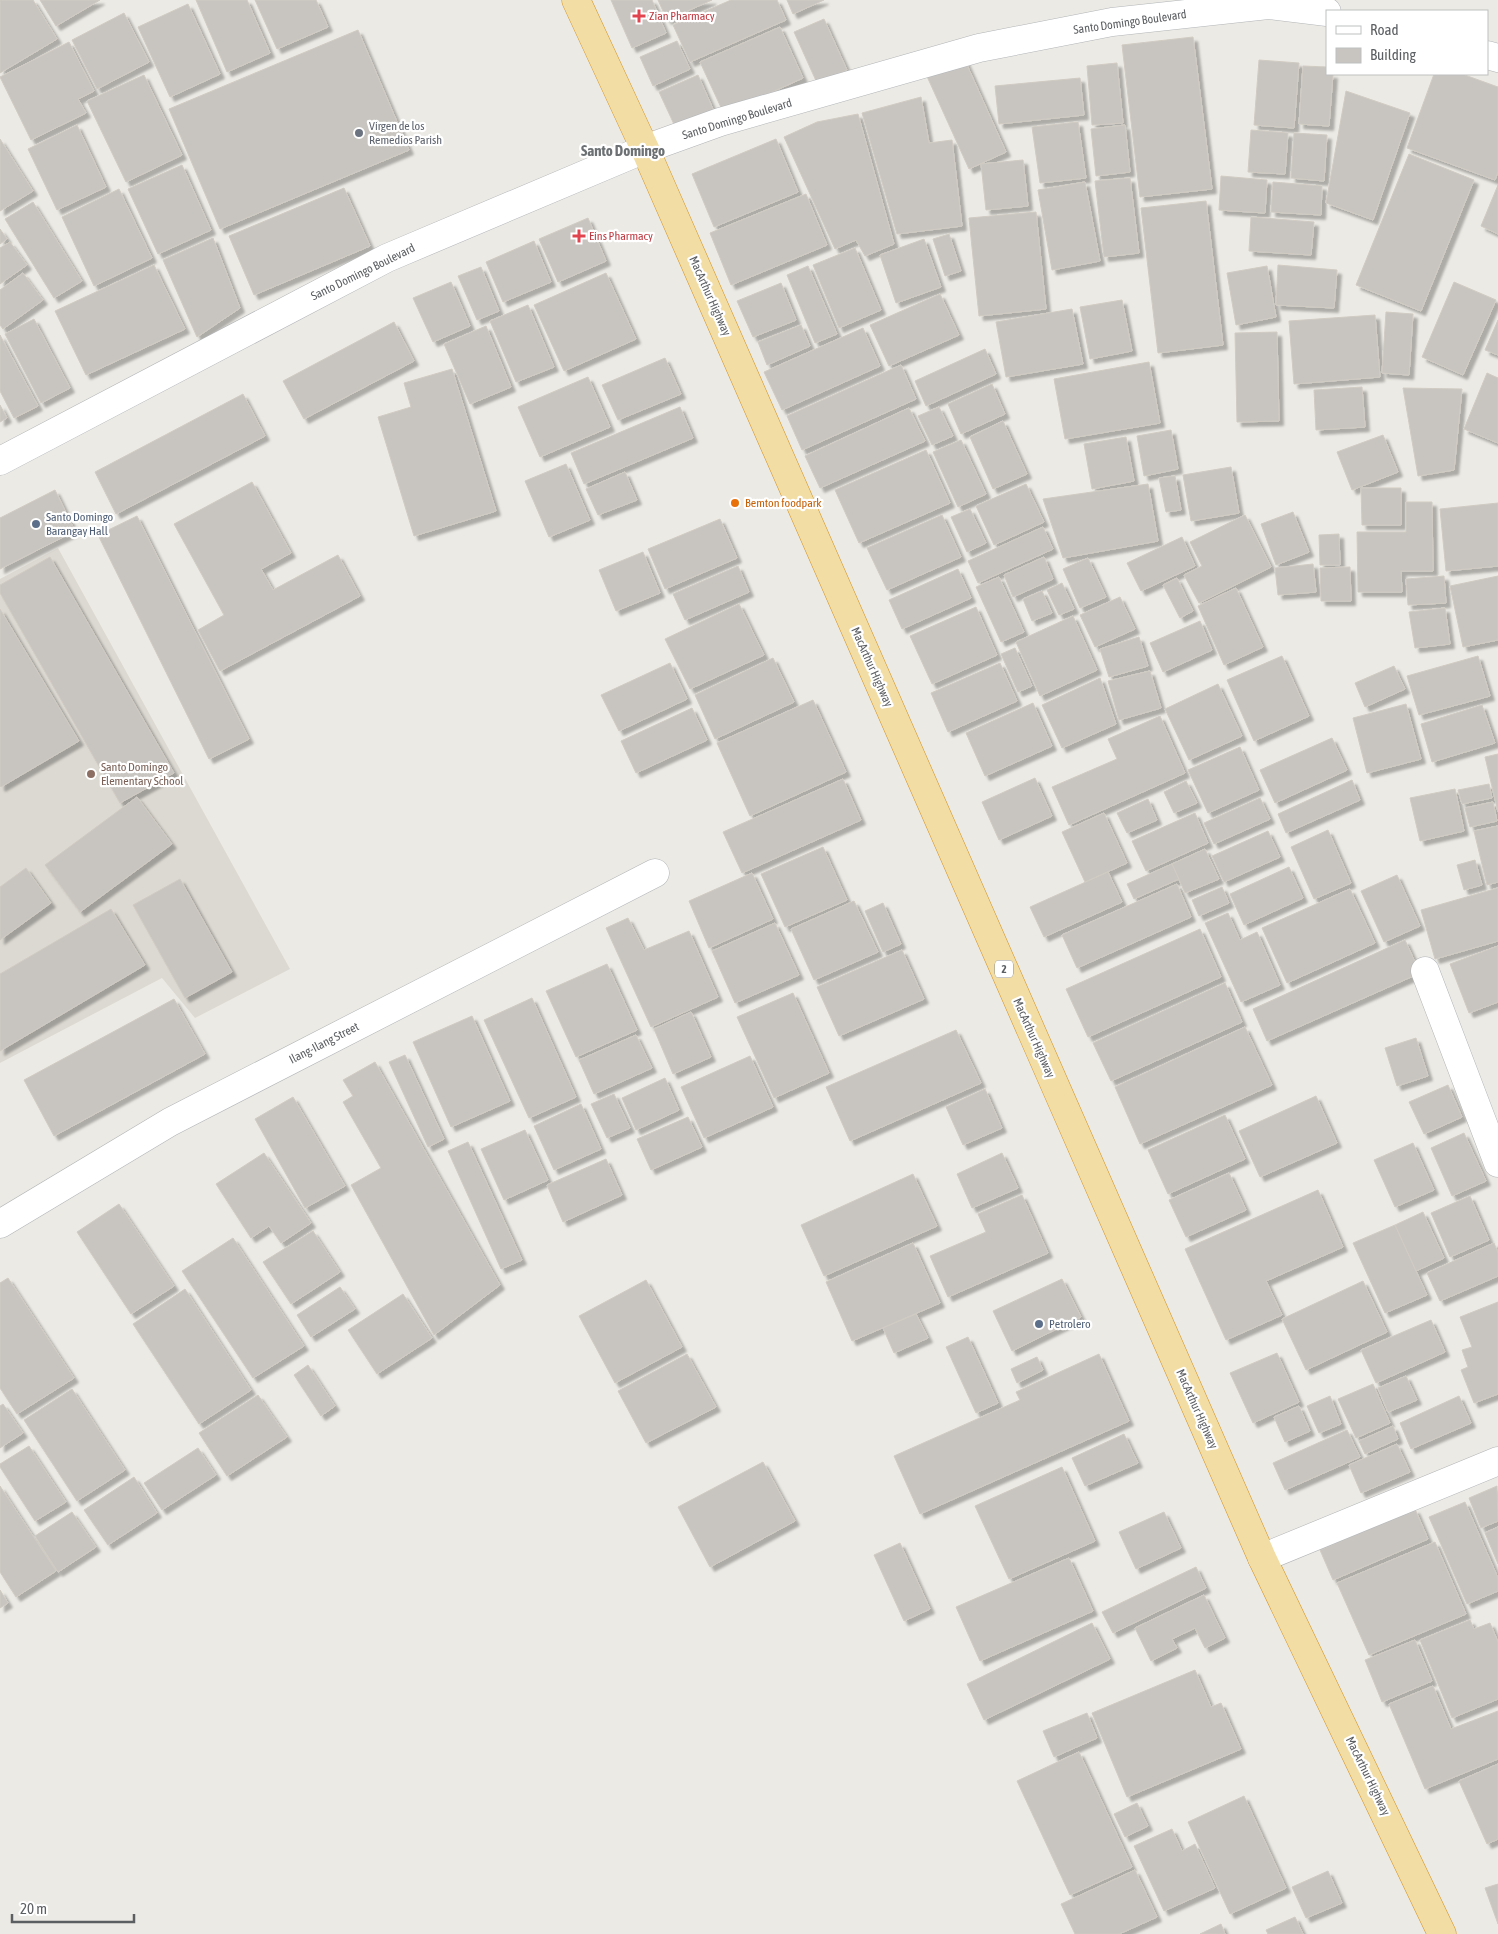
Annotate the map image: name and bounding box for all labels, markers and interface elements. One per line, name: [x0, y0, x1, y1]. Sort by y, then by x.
street label: Santo Domingo Boulevard: [1073, 7, 1187, 37]
place label: Zian Pharmacy: [649, 9, 715, 23]
marker: Zian Pharmacy: [633, 10, 645, 22]
legend: [1326, 10, 1488, 75]
text: Road: [1370, 21, 1399, 38]
text: Building: [1370, 46, 1416, 63]
street label: Santo Domingo Boulevard: [680, 96, 794, 142]
place label: Virgen de los Remedios Parish: [369, 119, 442, 147]
marker: Virgen de los Remedios Parish: [353, 127, 365, 139]
district label: Santo Domingo: [581, 142, 665, 159]
place label: Eins Pharmacy: [589, 229, 653, 243]
marker: Eins Pharmacy: [573, 230, 585, 242]
street label: Santo Domingo Boulevard: [309, 241, 417, 303]
street label: MacArthur Highway: [686, 254, 734, 338]
place label: Bemton foodpark: [745, 496, 822, 510]
marker: Bemton foodpark: [729, 497, 741, 509]
place label: Santo Domingo Barangay Hall: [46, 510, 114, 538]
marker: Santo Domingo Barangay Hall: [30, 518, 42, 530]
street label: MacArthur Highway: [848, 625, 896, 709]
place label: Santo Domingo Elementary School: [101, 760, 184, 788]
marker: Santo Domingo Elementary School: [85, 768, 97, 780]
road number: 2: [995, 961, 1013, 978]
street label: MacArthur Highway: [1010, 996, 1058, 1080]
street label: Ilang-Ilang Street: [287, 1019, 362, 1067]
place label: Petrolero: [1049, 1317, 1091, 1331]
marker: Petrolero: [1033, 1318, 1045, 1330]
street label: MacArthur Highway: [1173, 1367, 1221, 1451]
street label: MacArthur Highway: [1343, 1734, 1393, 1818]
scale bar: [12, 1892, 135, 1924]
text: 20 m: [20, 1900, 47, 1917]

